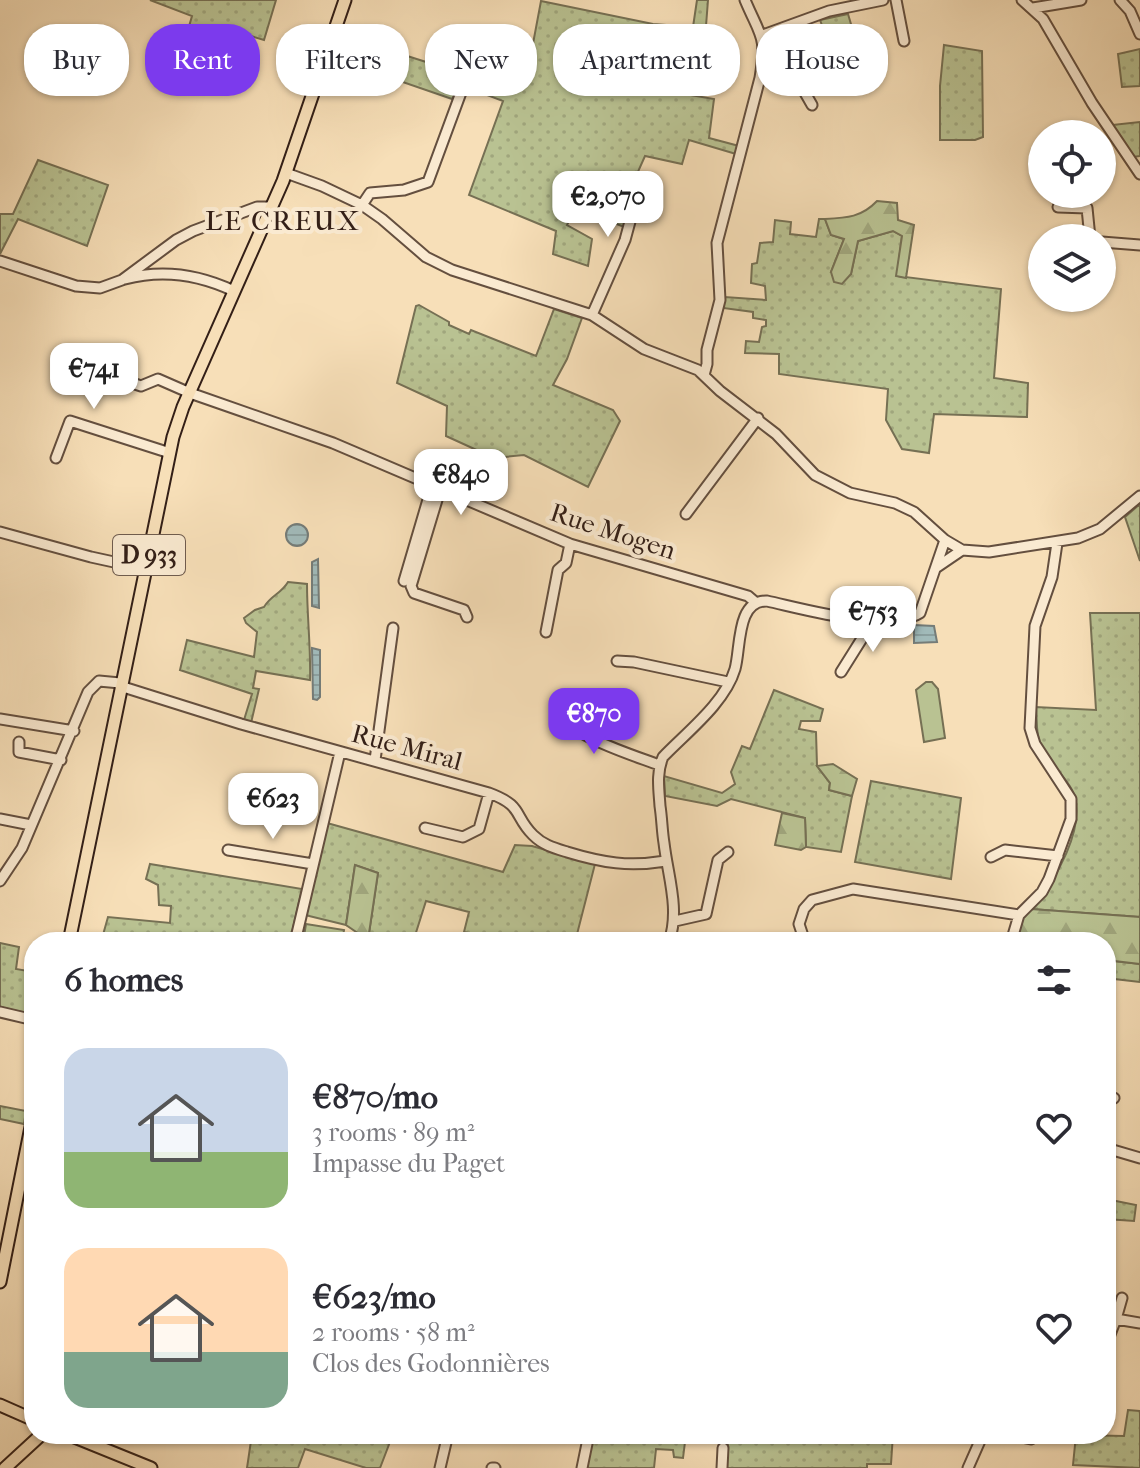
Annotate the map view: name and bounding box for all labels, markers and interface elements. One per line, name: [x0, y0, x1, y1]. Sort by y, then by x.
chip: Buy: [24, 24, 129, 96]
chip: Rent: [145, 24, 260, 96]
chip: Filters: [276, 24, 409, 96]
chip: New: [425, 24, 537, 96]
chip: Apartment: [553, 24, 740, 96]
chip: House: [756, 24, 888, 96]
map controls: [1028, 120, 1116, 312]
button: locate: [1028, 120, 1116, 208]
pin: €2,070: [543, 171, 673, 239]
text: €2,070: [570, 181, 646, 212]
district label: LE CREUX: [205, 204, 361, 237]
button: layers: [1028, 224, 1116, 312]
pin: €741: [47, 343, 141, 411]
text: €741: [68, 353, 120, 384]
pin: €840: [414, 449, 508, 517]
text: €840: [432, 459, 490, 490]
street label: Rue Mogen: [546, 497, 679, 566]
road number: D 933: [113, 535, 185, 575]
pin: €753: [826, 586, 920, 654]
text: €753: [848, 596, 898, 627]
pin: €870: [547, 688, 641, 756]
text: €870: [566, 698, 622, 729]
street label: Rue Miral: [348, 718, 466, 777]
pin: €623: [226, 773, 320, 841]
text: €623: [246, 783, 300, 814]
icon: filters: [1032, 958, 1076, 1002]
text: 6 homes: [64, 960, 183, 1000]
text: €870/mo: [312, 1077, 438, 1117]
icon: home: [128, 1080, 224, 1176]
icon: heart: [1032, 1106, 1076, 1150]
text: 3 rooms · 89 m²: [312, 1117, 474, 1148]
text: Impasse du Paget: [312, 1148, 505, 1179]
text: €623/mo: [312, 1277, 436, 1317]
icon: home: [128, 1280, 224, 1376]
icon: heart: [1032, 1306, 1076, 1350]
text: 2 rooms · 58 m²: [312, 1317, 475, 1348]
text: Clos des Godonnières: [312, 1348, 550, 1379]

